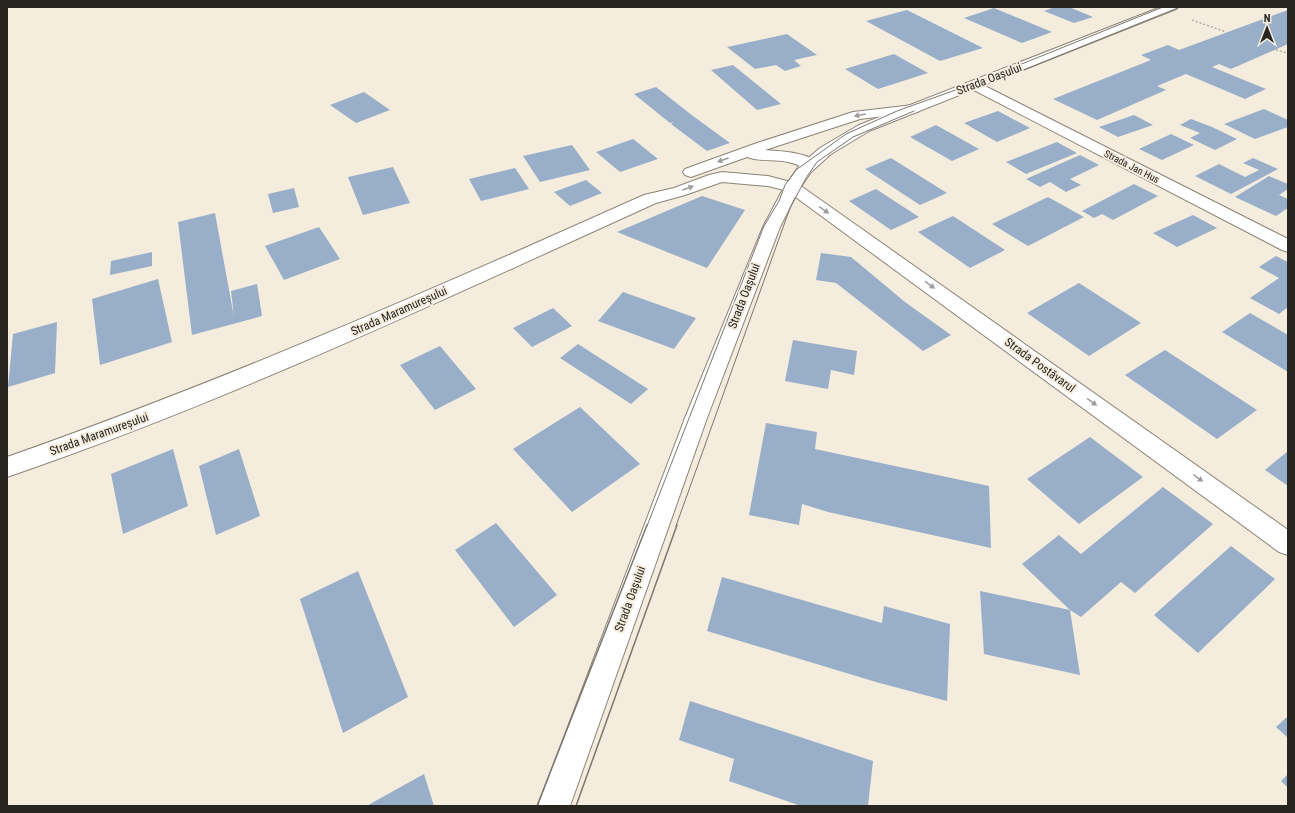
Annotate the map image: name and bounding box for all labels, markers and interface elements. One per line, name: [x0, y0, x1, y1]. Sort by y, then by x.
north arrow: [1247, 8, 1287, 48]
text: N: [1264, 12, 1271, 25]
street label: Strada Oașului: [954, 60, 1024, 99]
one-way arrow: [854, 112, 866, 118]
street label: Strada Jan Hus: [1102, 148, 1161, 185]
one-way arrow: [717, 158, 729, 164]
one-way arrow: [682, 185, 694, 191]
one-way arrow: [819, 206, 830, 214]
street label: Strada Oașului: [725, 261, 764, 331]
one-way arrow: [925, 281, 935, 289]
street label: Strada Maramureșului: [349, 283, 450, 339]
street label: Strada Postăvarul: [1002, 335, 1078, 395]
one-way arrow: [1087, 398, 1098, 406]
street label: Strada Maramureșului: [48, 410, 151, 459]
one-way arrow: [1192, 474, 1203, 483]
street label: Strada Oașului: [612, 564, 649, 634]

